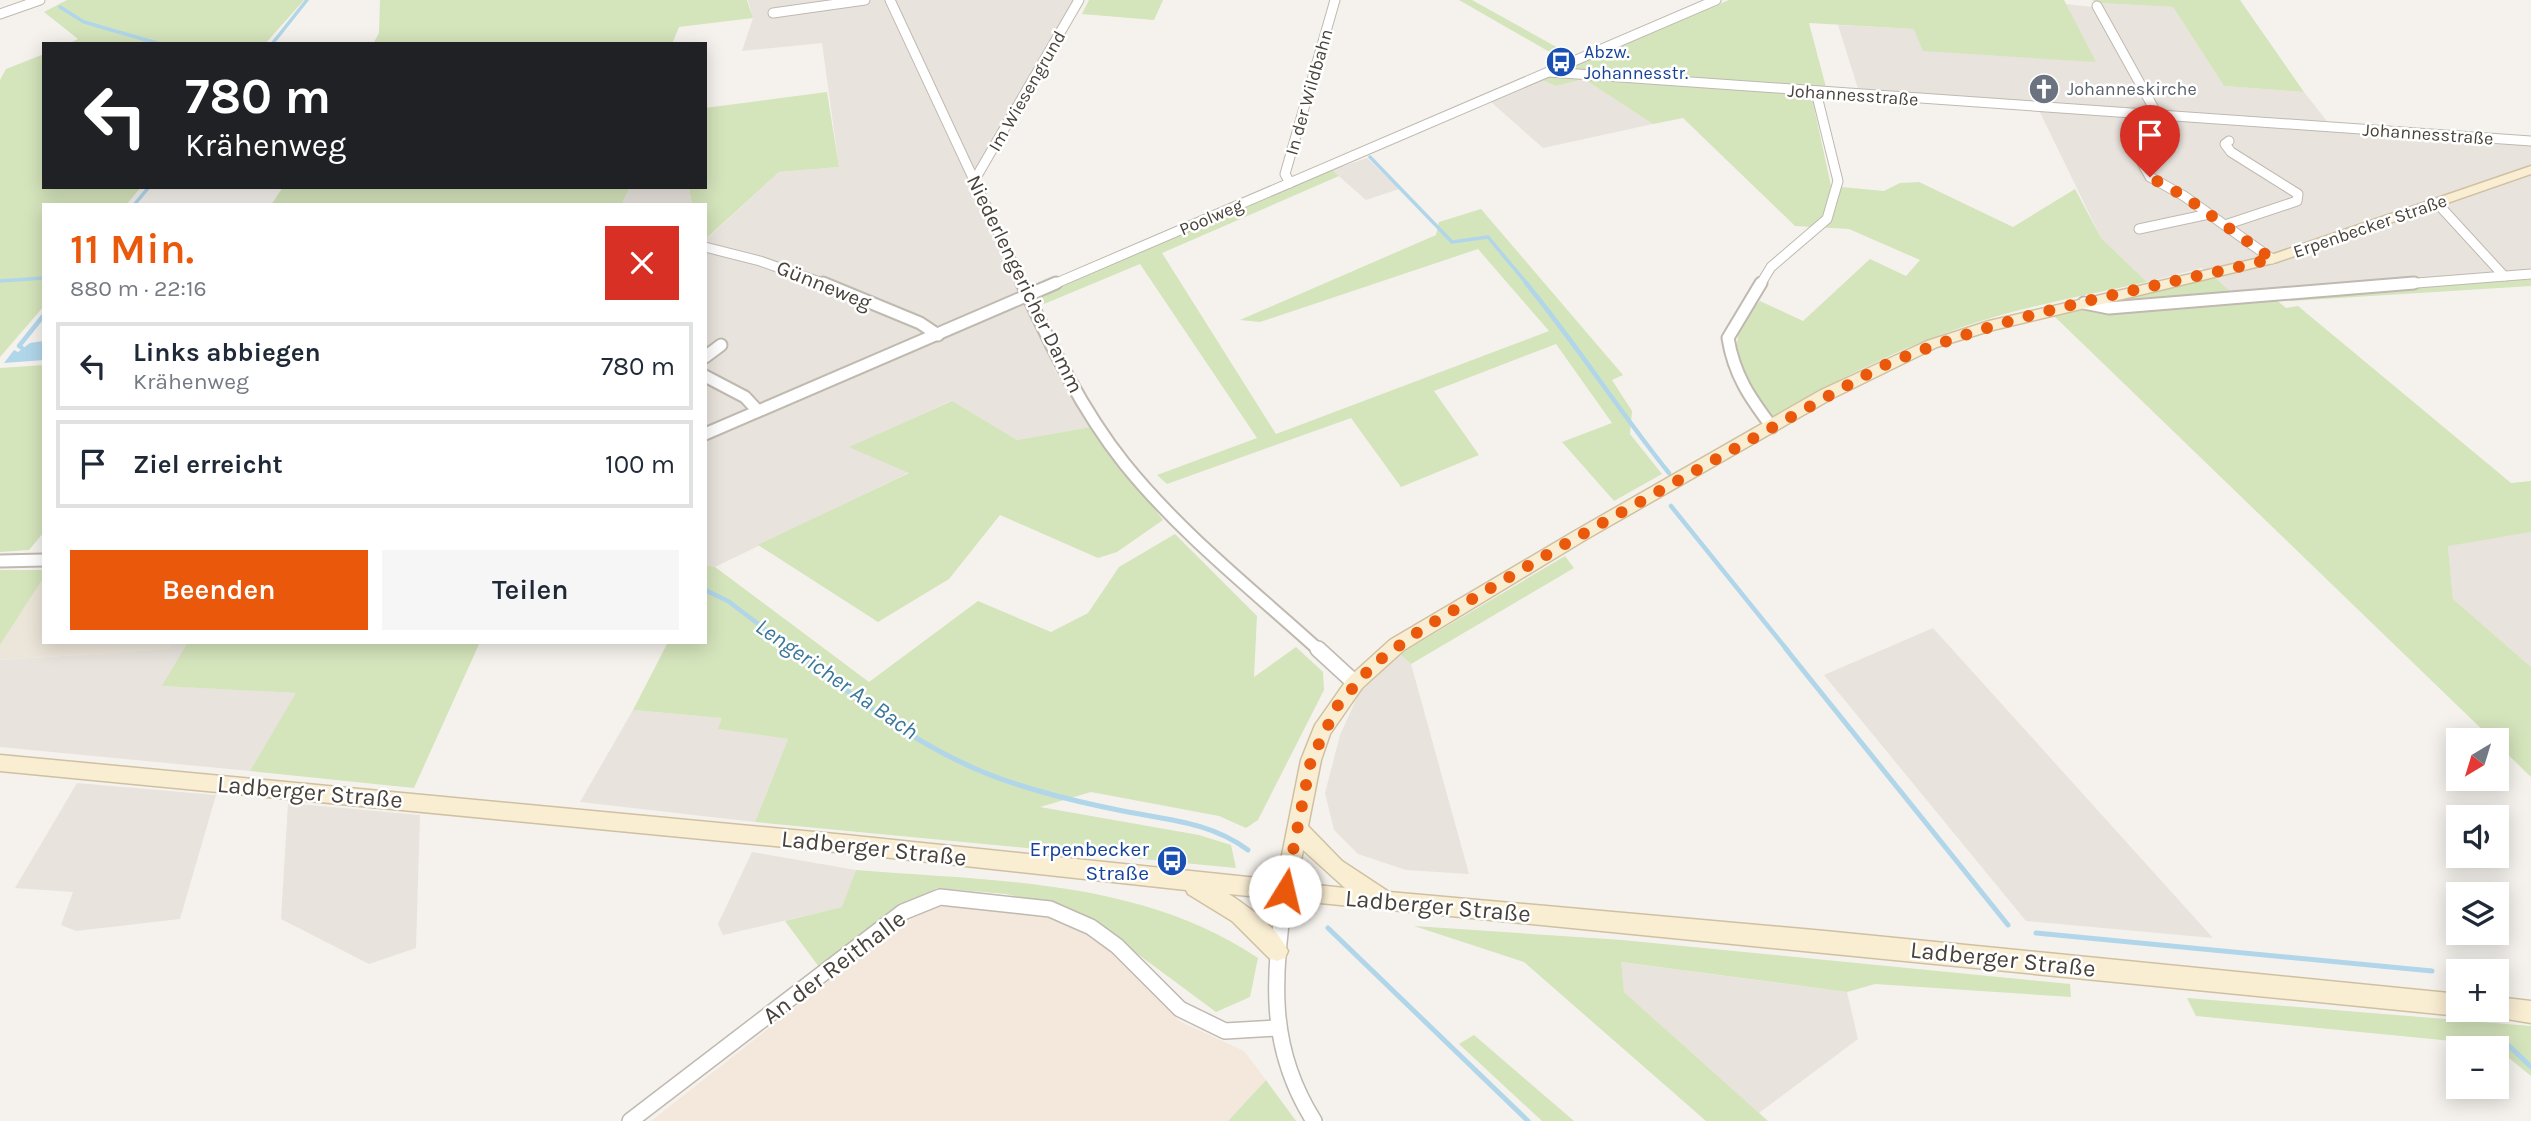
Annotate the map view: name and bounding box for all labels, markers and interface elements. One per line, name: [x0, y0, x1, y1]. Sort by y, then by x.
street label: In der Wildbahn: [1280, 26, 1338, 158]
street label: Im Wiesengrund: [984, 27, 1070, 155]
place label: Abzw. Johannesstr.: [1584, 41, 1688, 84]
bus stop icon: Abzw. Johannesstr.: [1544, 45, 1578, 79]
text: 780 m: [185, 68, 331, 125]
icon: left: [70, 70, 161, 161]
church icon: Johanneskirche: [2027, 72, 2061, 106]
place label: Johanneskirche: [2067, 78, 2197, 100]
street label: Johannesstraße: [1787, 79, 1919, 111]
pin: [2120, 105, 2180, 177]
icon: arrive: [2131, 116, 2169, 154]
street label: Johannesstraße: [2362, 118, 2494, 150]
text: Krähenweg: [185, 127, 346, 164]
street label: Niederlengericher Damm: [962, 171, 1088, 397]
street label: Erpenbecker Straße: [2290, 189, 2450, 263]
street label: Poolweg: [1176, 194, 1246, 240]
text: 11 Min.: [70, 224, 194, 274]
button: close: [605, 226, 679, 300]
street label: Günneweg: [773, 255, 875, 315]
text: 880 m · 22:16: [70, 275, 207, 302]
text: Links abbiegen: [133, 337, 321, 368]
icon: left: [74, 347, 112, 385]
text: 780 m: [601, 351, 675, 382]
text: Krähenweg: [133, 368, 249, 395]
icon: arrive: [74, 445, 112, 483]
text: Ziel erreicht: [133, 449, 283, 480]
text: 100 m: [605, 449, 675, 480]
button: Beenden: [70, 550, 368, 630]
button: Teilen: [382, 550, 679, 630]
water label: Lengericher Aa Bach: [751, 613, 923, 745]
north arrow: [2446, 728, 2510, 791]
map controls: [2446, 728, 2509, 1099]
street label: Ladberger Straße: [216, 770, 404, 814]
button: sound: [2446, 805, 2509, 868]
street label: Ladberger Straße: [780, 824, 968, 872]
place label: Erpenbecker Straße: [1030, 837, 1149, 885]
bus stop icon: Erpenbecker Straße: [1155, 844, 1189, 878]
position arrow: [1248, 854, 1322, 928]
button: layers: [2446, 882, 2509, 945]
street label: Ladberger Straße: [1344, 884, 1532, 928]
street label: An der Reithalle: [757, 904, 911, 1030]
street label: Ladberger Straße: [1909, 935, 2097, 983]
button: +: [2446, 959, 2509, 1022]
button: −: [2446, 1036, 2509, 1099]

